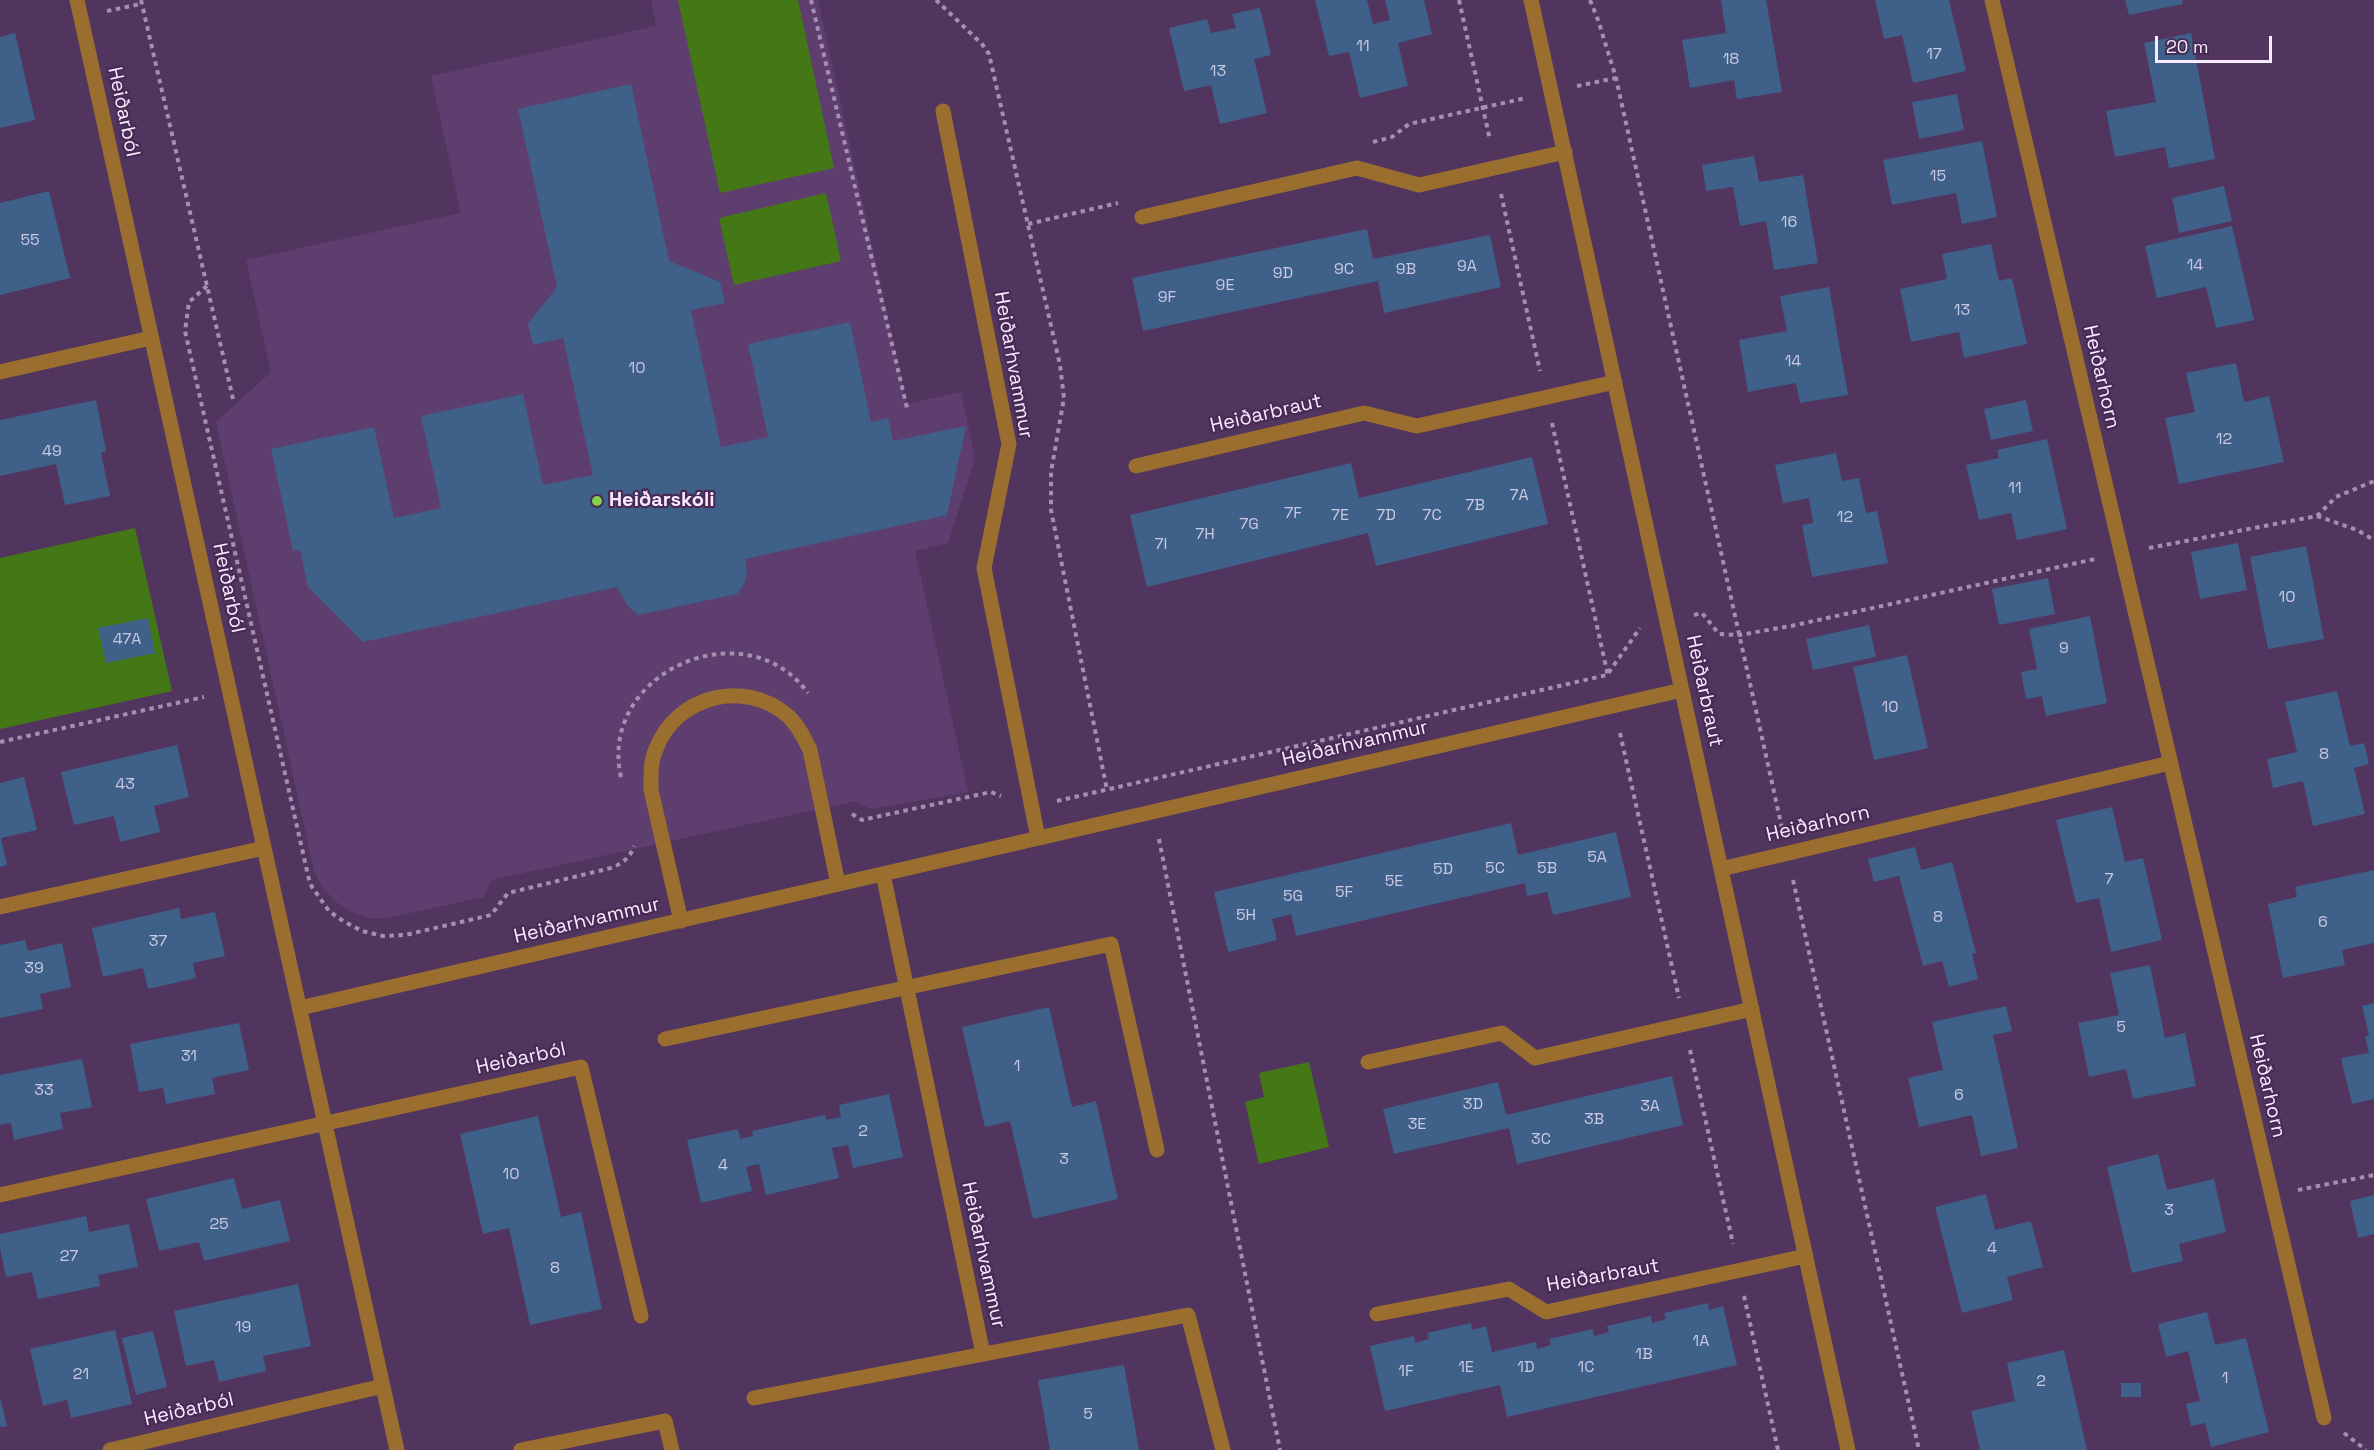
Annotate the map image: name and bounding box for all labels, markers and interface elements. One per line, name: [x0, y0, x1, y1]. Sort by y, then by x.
scale bar: [2158, 24, 2275, 62]
text: 20 m: [2166, 35, 2209, 58]
house number: 11: [1356, 37, 1370, 57]
house number: 17: [1926, 45, 1942, 65]
house number: 18: [1723, 50, 1739, 70]
house number: 13: [1210, 62, 1226, 82]
street label: Heiðarból: [102, 65, 144, 159]
house number: 15: [1930, 167, 1946, 187]
house number: 16: [1781, 213, 1797, 233]
house number: 55: [20, 231, 40, 251]
house number: 14: [2187, 256, 2203, 276]
house number: 9A: [1457, 257, 1477, 277]
house number: 9C: [1334, 260, 1354, 280]
house number: 9B: [1396, 260, 1416, 280]
house number: 9D: [1273, 264, 1293, 284]
house number: 9E: [1216, 276, 1234, 296]
house number: 9F: [1158, 288, 1176, 308]
street label: Heiðarhvammur: [988, 289, 1038, 441]
house number: 13: [1954, 301, 1970, 321]
street label: Heiðarhorn: [2077, 323, 2125, 431]
house number: 14: [1785, 352, 1801, 372]
house number: 10: [629, 359, 645, 379]
street label: Heiðarbraut: [1208, 389, 1324, 439]
house number: 12: [2216, 430, 2232, 450]
house number: 49: [42, 442, 62, 462]
house number: 11: [2008, 479, 2022, 499]
house number: 7A: [1509, 486, 1529, 506]
place label: Heiðarskóli: [609, 489, 715, 513]
marker: Heiðarskóli: [590, 494, 604, 508]
house number: 7B: [1465, 496, 1485, 516]
house number: 7F: [1284, 504, 1302, 524]
house number: 7E: [1331, 506, 1349, 526]
house number: 7D: [1376, 506, 1396, 526]
house number: 7C: [1422, 506, 1442, 526]
house number: 12: [1837, 508, 1853, 528]
house number: 7G: [1239, 515, 1259, 535]
house number: 7H: [1195, 525, 1215, 545]
house number: 7I: [1155, 535, 1167, 555]
street label: Heiðarból: [207, 541, 249, 635]
house number: 10: [2279, 588, 2295, 608]
house number: 47A: [113, 630, 141, 650]
street label: Heiðarbraut: [1680, 633, 1728, 749]
house number: 9: [2059, 639, 2069, 659]
house number: 10: [1882, 698, 1898, 718]
street label: Heiðarhvammur: [1280, 716, 1430, 772]
house number: 8: [2319, 745, 2329, 765]
house number: 43: [115, 775, 135, 795]
street label: Heiðarhorn: [1764, 800, 1872, 848]
house number: 5A: [1587, 848, 1607, 868]
house number: 5C: [1485, 859, 1505, 879]
house number: 5B: [1537, 859, 1557, 879]
house number: 5D: [1433, 860, 1453, 880]
house number: 7: [2104, 870, 2114, 890]
house number: 5E: [1385, 872, 1403, 892]
house number: 5F: [1335, 883, 1353, 903]
house number: 5G: [1283, 887, 1303, 907]
street label: Heiðarhvammur: [512, 893, 662, 949]
house number: 5H: [1236, 906, 1256, 926]
house number: 8: [1933, 908, 1943, 928]
house number: 6: [2318, 913, 2328, 933]
house number: 37: [149, 932, 167, 952]
house number: 39: [24, 959, 44, 979]
house number: 5: [2116, 1018, 2126, 1038]
street label: Heiðarhorn: [2243, 1032, 2291, 1140]
street label: Heiðarból: [474, 1038, 568, 1080]
house number: 31: [181, 1047, 197, 1067]
house number: 1: [1014, 1057, 1020, 1077]
house number: 33: [34, 1081, 54, 1101]
house number: 6: [1954, 1086, 1964, 1106]
house number: 3D: [1463, 1095, 1483, 1115]
house number: 3A: [1640, 1097, 1660, 1117]
house number: 3B: [1584, 1110, 1604, 1130]
house number: 3E: [1408, 1115, 1426, 1135]
house number: 2: [858, 1122, 868, 1142]
house number: 3C: [1531, 1130, 1551, 1150]
house number: 3: [1059, 1150, 1069, 1170]
house number: 4: [718, 1156, 728, 1176]
house number: 10: [503, 1165, 519, 1185]
street label: Heiðarhvammur: [956, 1180, 1010, 1330]
house number: 3: [2164, 1201, 2174, 1221]
house number: 25: [209, 1215, 229, 1235]
house number: 4: [1987, 1239, 1997, 1259]
house number: 27: [60, 1247, 78, 1267]
street label: Heiðarbraut: [1545, 1254, 1661, 1298]
house number: 8: [550, 1259, 560, 1279]
house number: 19: [235, 1318, 251, 1338]
house number: 1A: [1693, 1332, 1709, 1352]
house number: 1B: [1635, 1345, 1653, 1365]
house number: 1E: [1458, 1358, 1474, 1378]
house number: 1D: [1517, 1358, 1535, 1378]
house number: 1C: [1578, 1358, 1594, 1378]
house number: 1F: [1398, 1362, 1414, 1382]
house number: 21: [73, 1365, 89, 1385]
house number: 1: [2222, 1369, 2228, 1389]
house number: 2: [2036, 1372, 2046, 1392]
street label: Heiðarból: [142, 1388, 236, 1432]
house number: 5: [1083, 1405, 1093, 1425]

